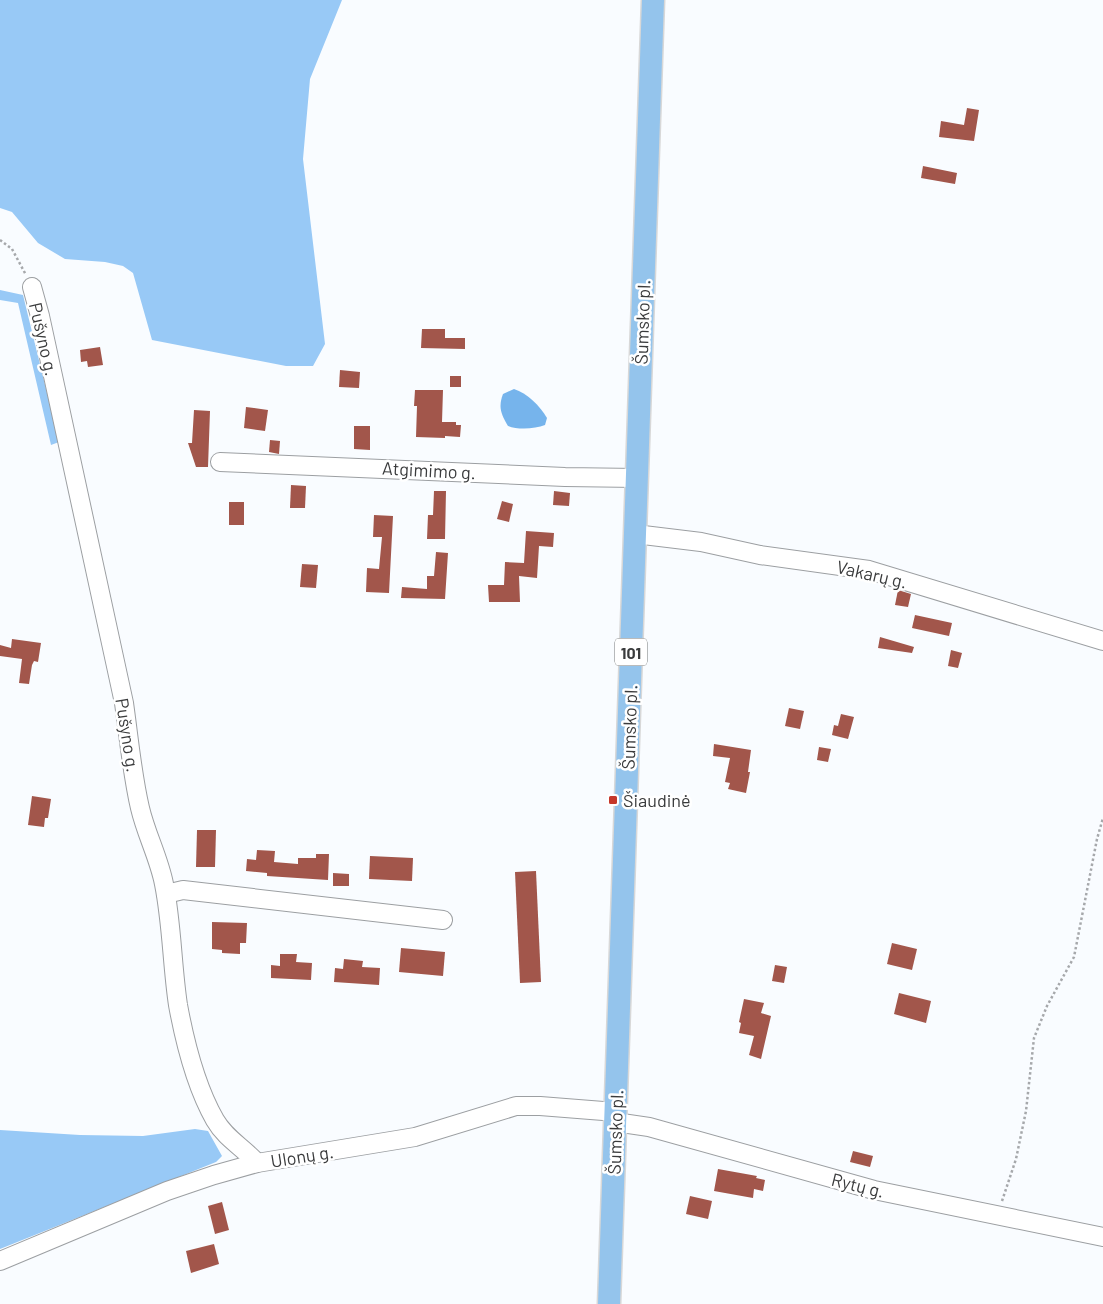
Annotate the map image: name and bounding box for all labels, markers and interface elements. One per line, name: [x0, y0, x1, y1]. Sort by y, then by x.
street label: Šumsko pl.: [630, 279, 654, 365]
street label: Pušyno g.: [25, 300, 63, 378]
street label: Atgimimo g.: [382, 457, 476, 483]
street label: Vakarų g.: [835, 555, 909, 593]
road number: 101: [615, 638, 647, 666]
street label: Šumsko pl.: [617, 684, 641, 770]
street label: Pušyno g.: [111, 697, 145, 773]
place label: Šiaudinė: [623, 789, 691, 811]
marker: Šiaudinė: [607, 794, 619, 806]
street label: Šumsko pl.: [603, 1089, 627, 1175]
street label: Ulonų g.: [269, 1140, 335, 1172]
street label: Rytų g.: [829, 1168, 887, 1202]

